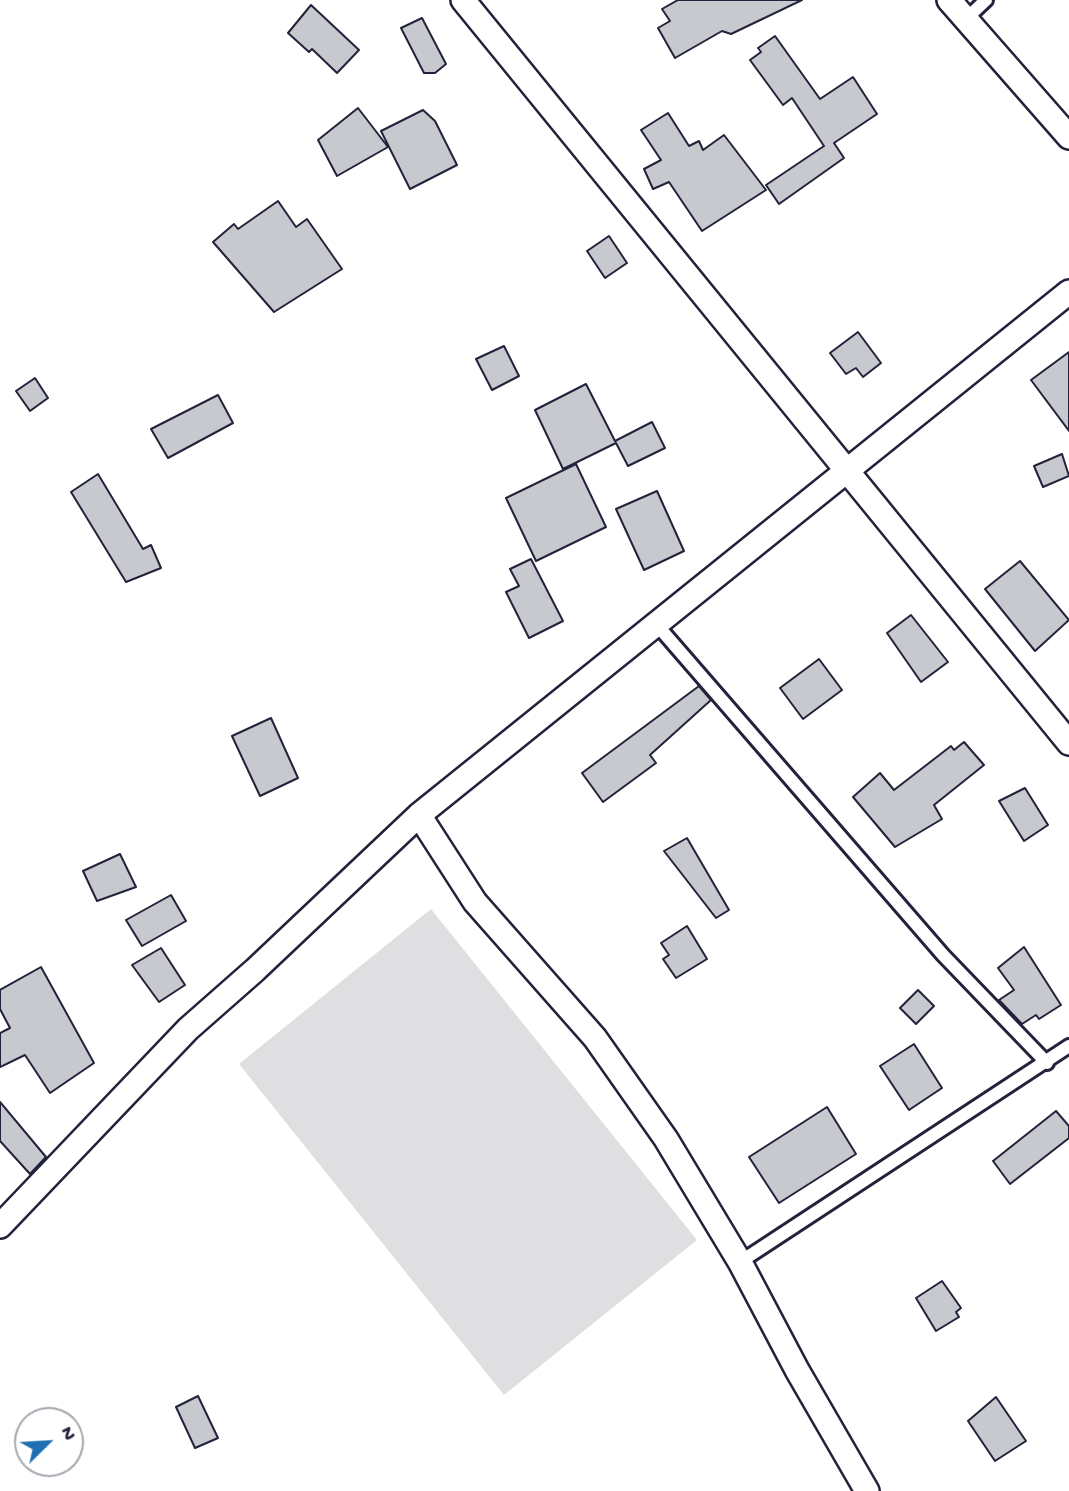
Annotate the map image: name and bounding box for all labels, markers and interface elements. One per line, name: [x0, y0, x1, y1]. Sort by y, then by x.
north arrow: [14, 1407, 84, 1477]
text: N: [54, 1424, 80, 1444]

